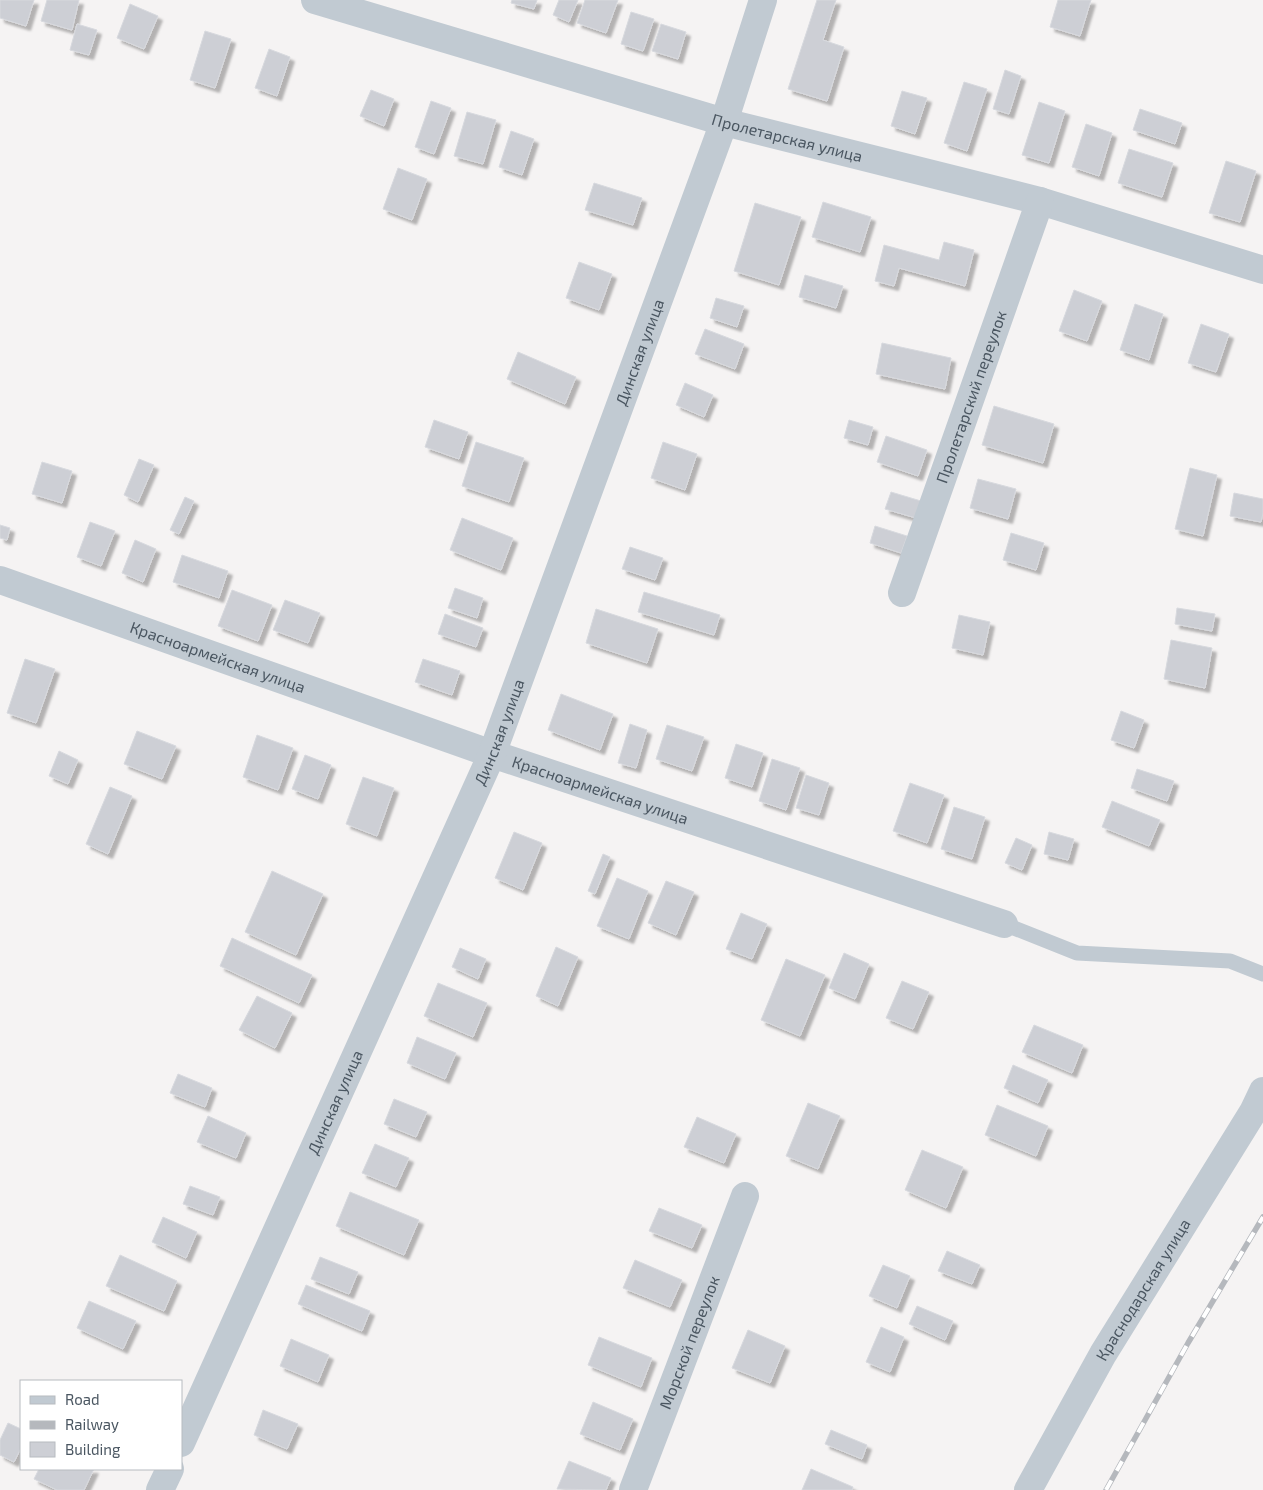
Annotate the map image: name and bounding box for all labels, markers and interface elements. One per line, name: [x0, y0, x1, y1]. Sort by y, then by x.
street label: Пролетарская улица: [710, 109, 865, 165]
street label: Динская улица: [611, 296, 667, 408]
street label: Пролетарский переулок: [931, 307, 1010, 485]
street label: Красноармейская улица: [128, 617, 308, 696]
street label: Динская улица: [469, 676, 528, 788]
street label: Красноармейская улица: [510, 751, 691, 828]
street label: Динская улица: [303, 1047, 366, 1157]
street label: Краснодарская улица: [1091, 1215, 1194, 1364]
street label: Морской переулок: [655, 1272, 723, 1412]
legend: [20, 1380, 182, 1470]
text: Road: [65, 1390, 100, 1408]
text: Railway: [65, 1415, 119, 1433]
text: Building: [65, 1440, 121, 1458]

